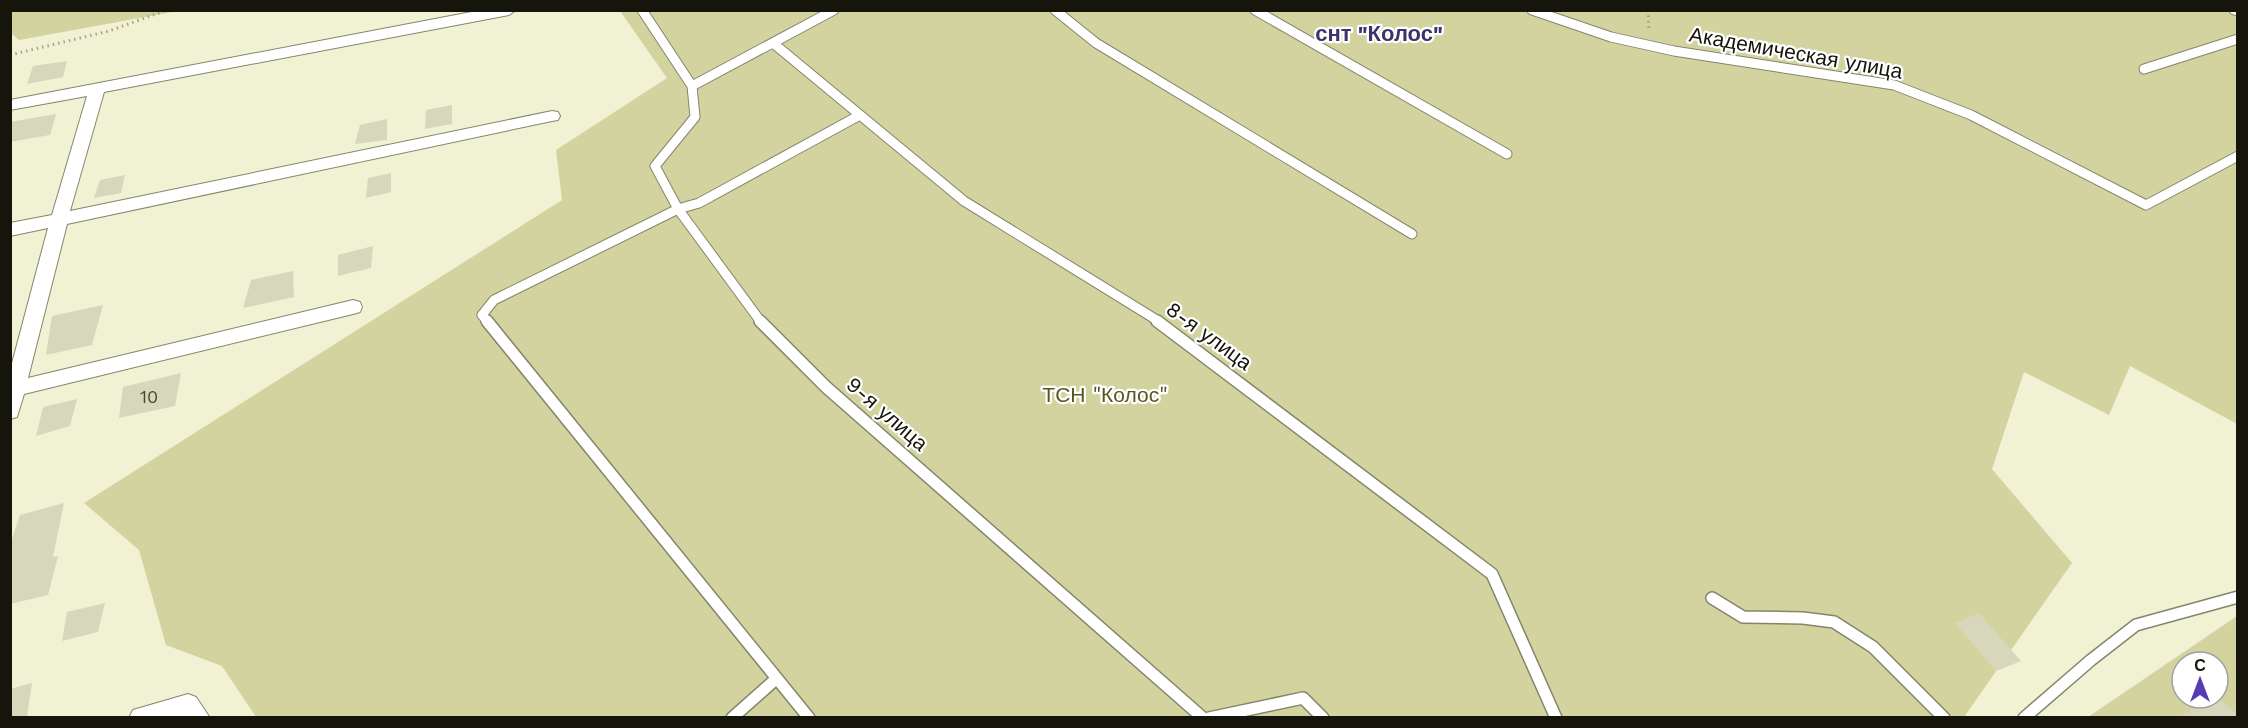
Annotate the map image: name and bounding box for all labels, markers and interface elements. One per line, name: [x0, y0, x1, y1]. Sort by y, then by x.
district label: снт "Колос": [1315, 21, 1443, 46]
street label: Академическая улица: [1687, 21, 1905, 84]
street label: 8-я улица: [1162, 296, 1257, 375]
street label: 9-я улица: [841, 371, 933, 456]
park label: ТСН "Колос": [1042, 382, 1168, 407]
house number: 10: [140, 386, 158, 407]
north arrow: [2170, 650, 2230, 710]
text: С: [2194, 656, 2206, 675]

